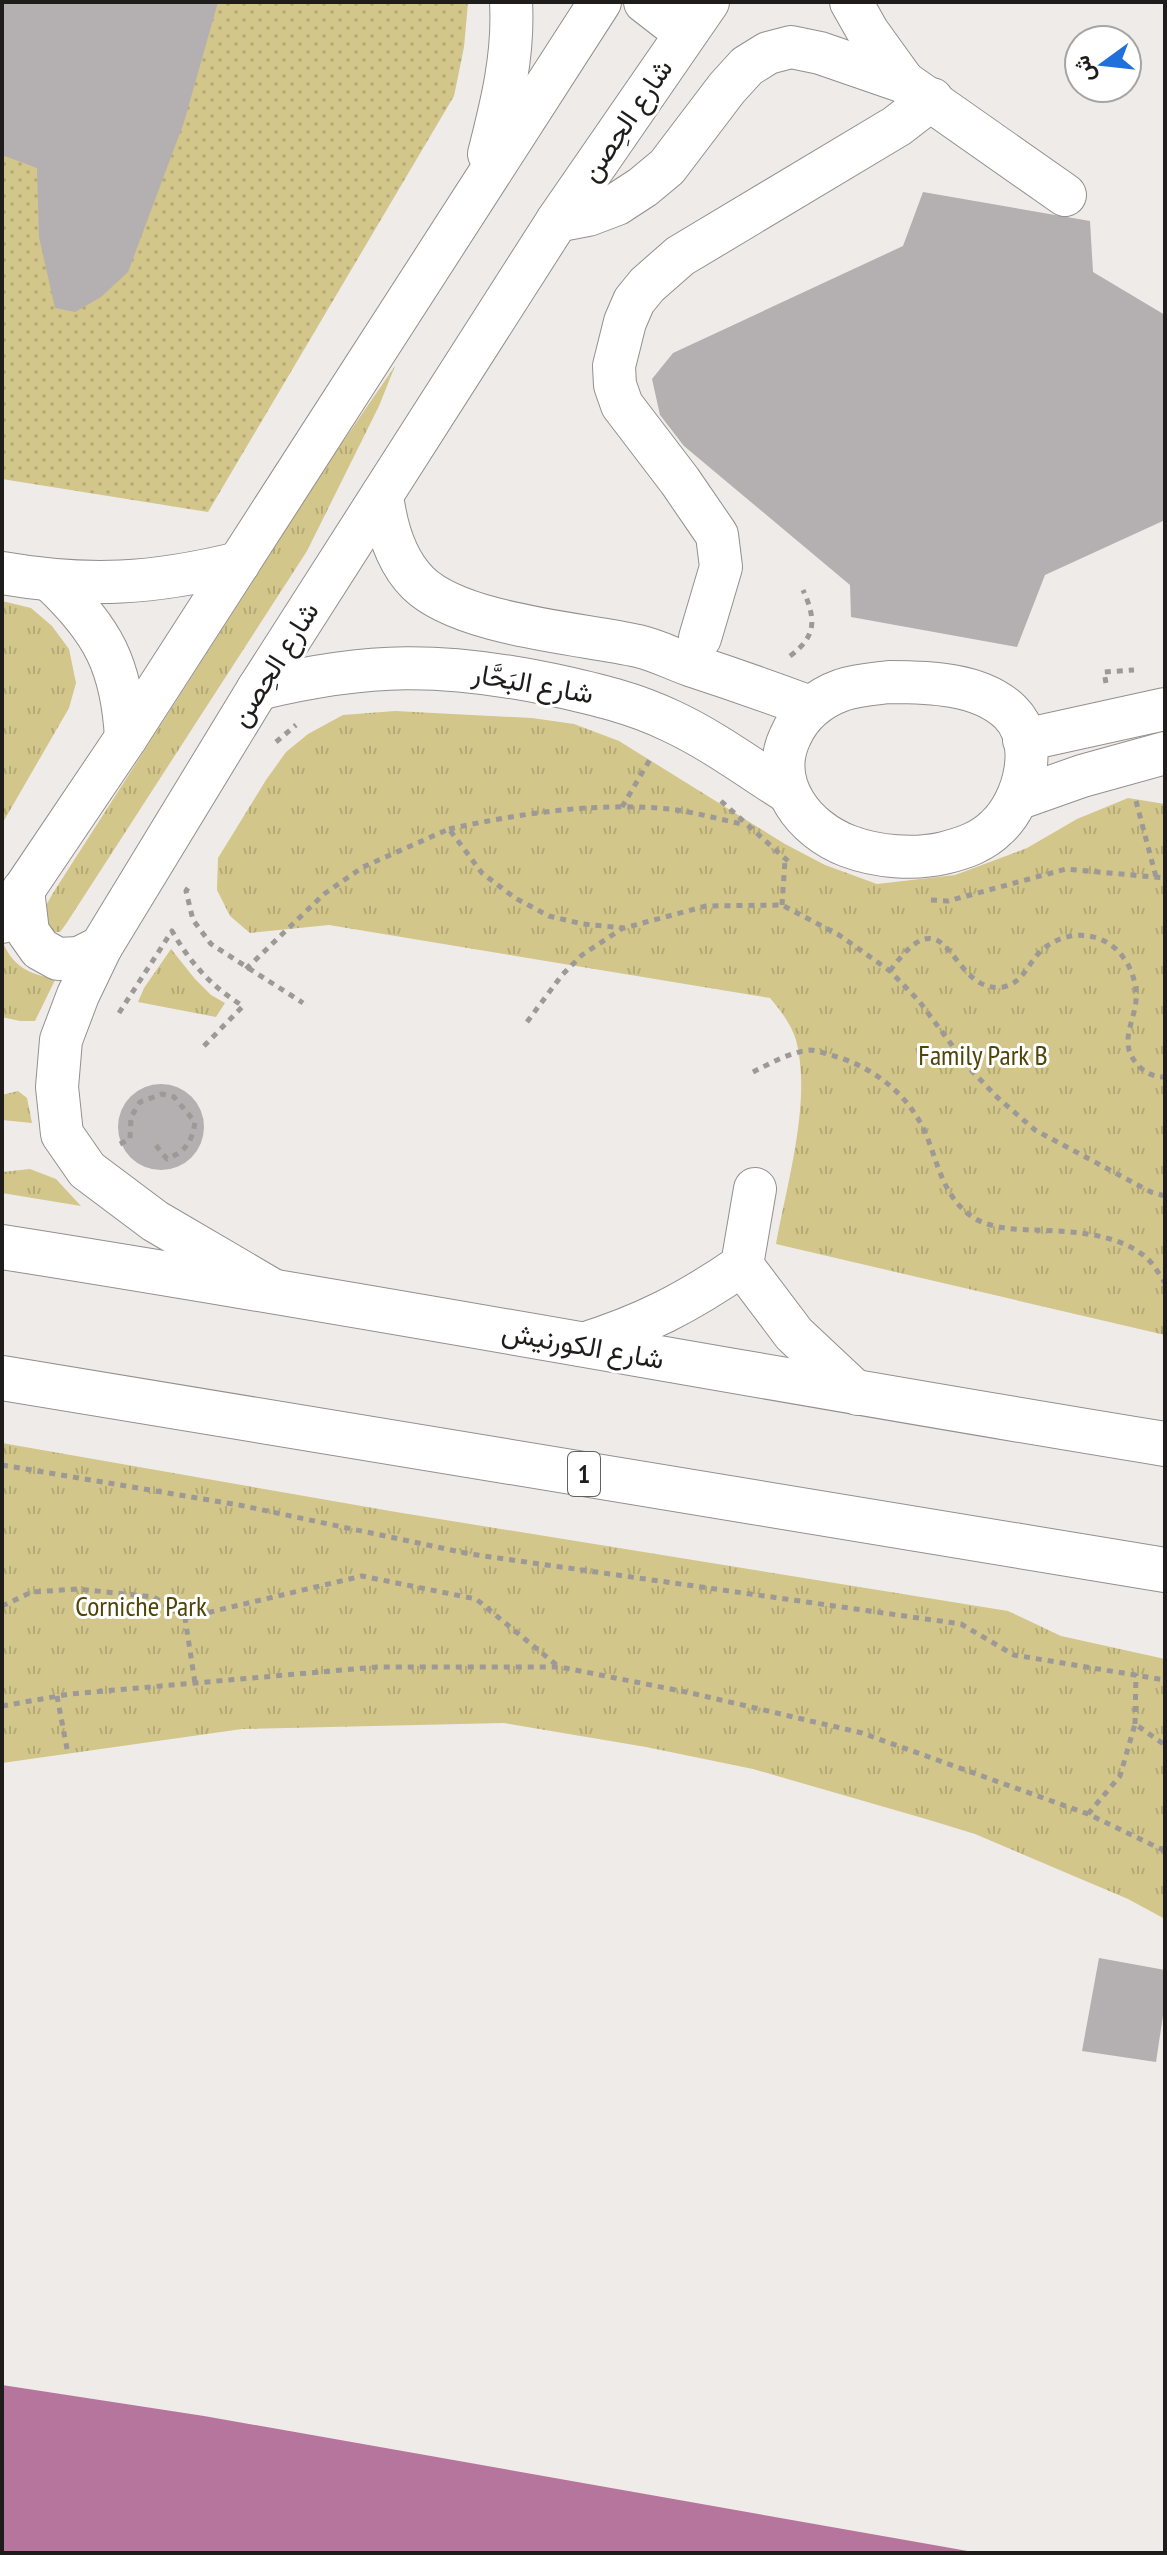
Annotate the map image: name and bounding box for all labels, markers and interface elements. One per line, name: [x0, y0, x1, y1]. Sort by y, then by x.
north arrow: [1063, 24, 1143, 104]
street label: شارع الحِصن: [571, 51, 681, 189]
text: ش: [1067, 53, 1101, 86]
street label: شارع الحِصن: [221, 594, 327, 734]
street label: شارع البَحَّار: [468, 653, 597, 712]
park label: Family Park B: [918, 1036, 1048, 1073]
street label: شارع الكورنيش: [499, 1312, 667, 1378]
road number: 1: [568, 1452, 600, 1496]
park label: Corniche Park: [75, 1587, 207, 1624]

